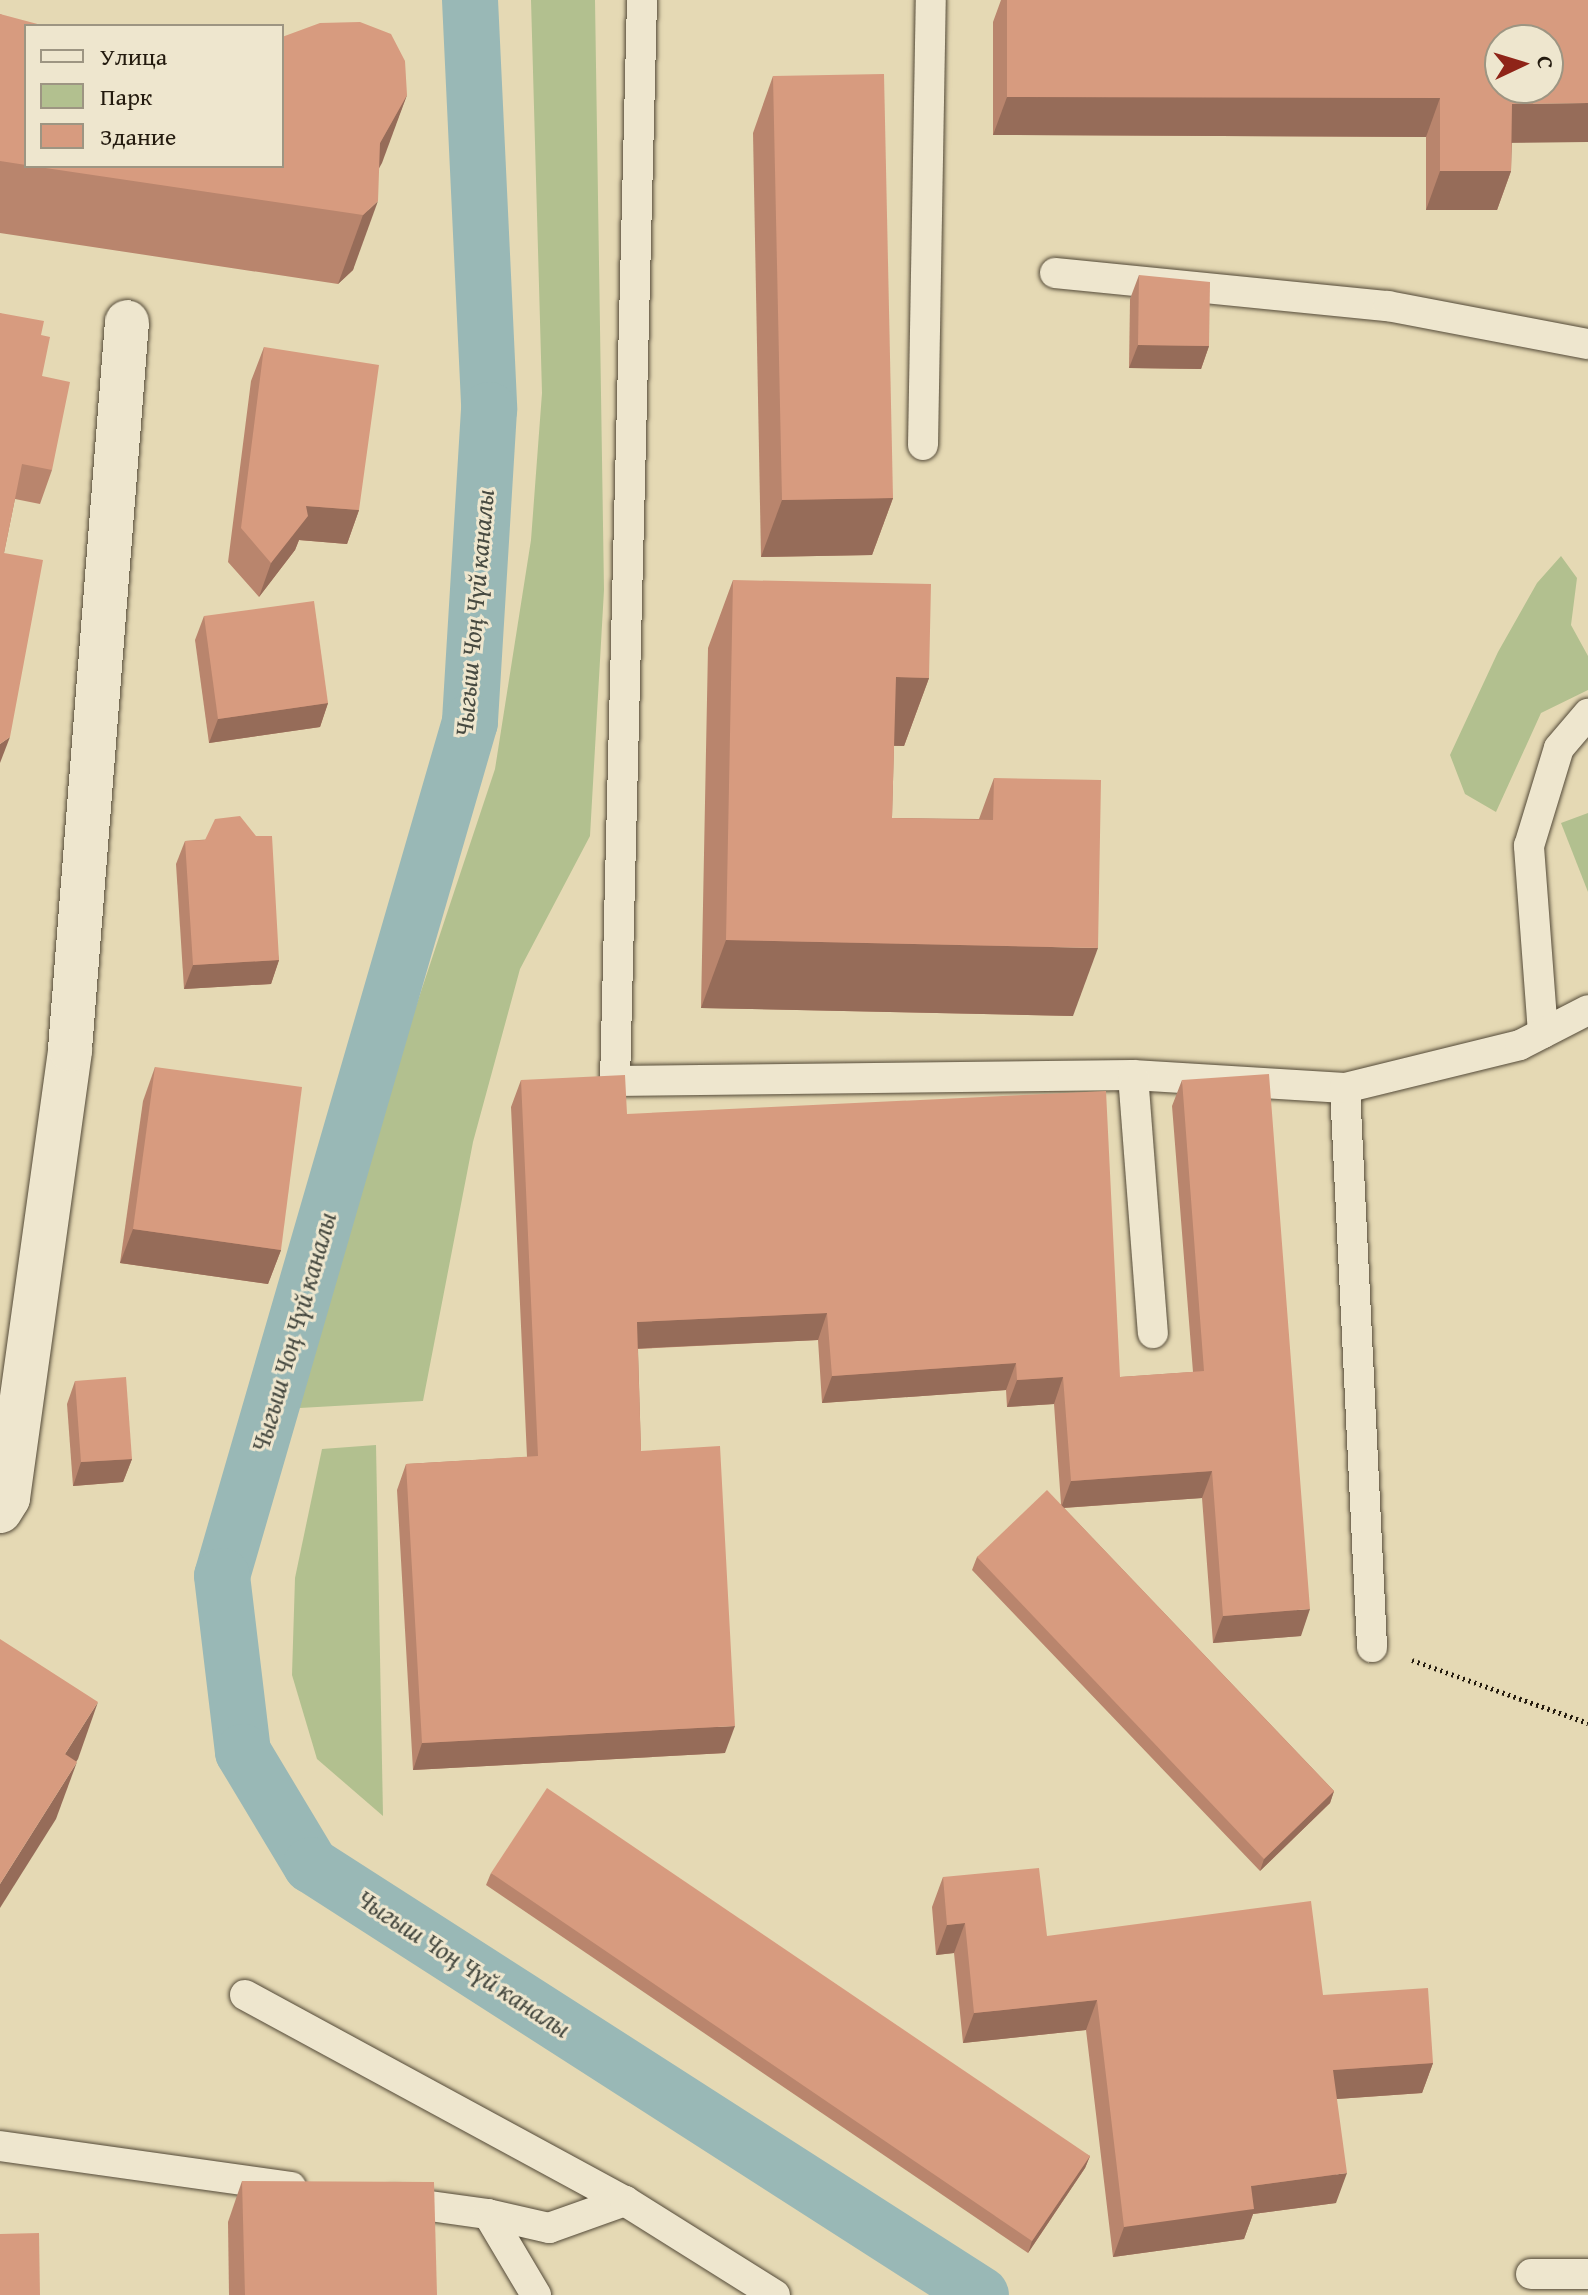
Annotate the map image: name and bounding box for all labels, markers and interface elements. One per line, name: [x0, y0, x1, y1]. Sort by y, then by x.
legend: [24, 24, 284, 168]
north arrow: [1484, 24, 1564, 104]
text: Улица: [100, 39, 167, 74]
text: С: [1530, 55, 1562, 70]
text: Парк: [100, 79, 152, 114]
text: Здание: [100, 119, 176, 154]
water label: Чыгыш Чоң Чүй каналы: [448, 488, 500, 738]
water label: Чыгыш Чоң Чүй каналы: [244, 1208, 342, 1456]
water label: Чыгыш Чоң Чүй каналы: [351, 1882, 577, 2044]

